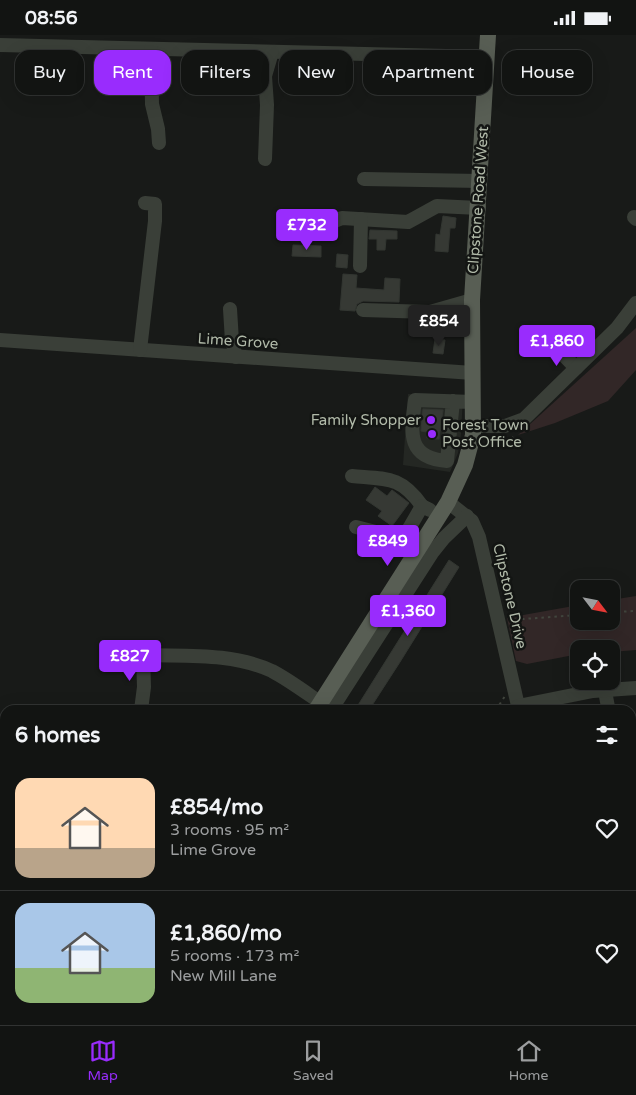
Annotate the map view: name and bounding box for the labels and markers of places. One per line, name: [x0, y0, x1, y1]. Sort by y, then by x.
pin: £732: [277, 209, 337, 251]
pin: £854: [409, 305, 469, 347]
pin: £1,860: [516, 325, 598, 367]
place label: Family Shopper: [311, 411, 421, 429]
marker: Family Shopper: [425, 414, 437, 426]
place label: Forest Town Post Office: [442, 416, 529, 451]
marker: Forest Town Post Office: [426, 428, 438, 440]
pin: £849: [358, 525, 418, 567]
pin: £1,360: [367, 595, 449, 637]
pin: £827: [100, 639, 160, 682]

